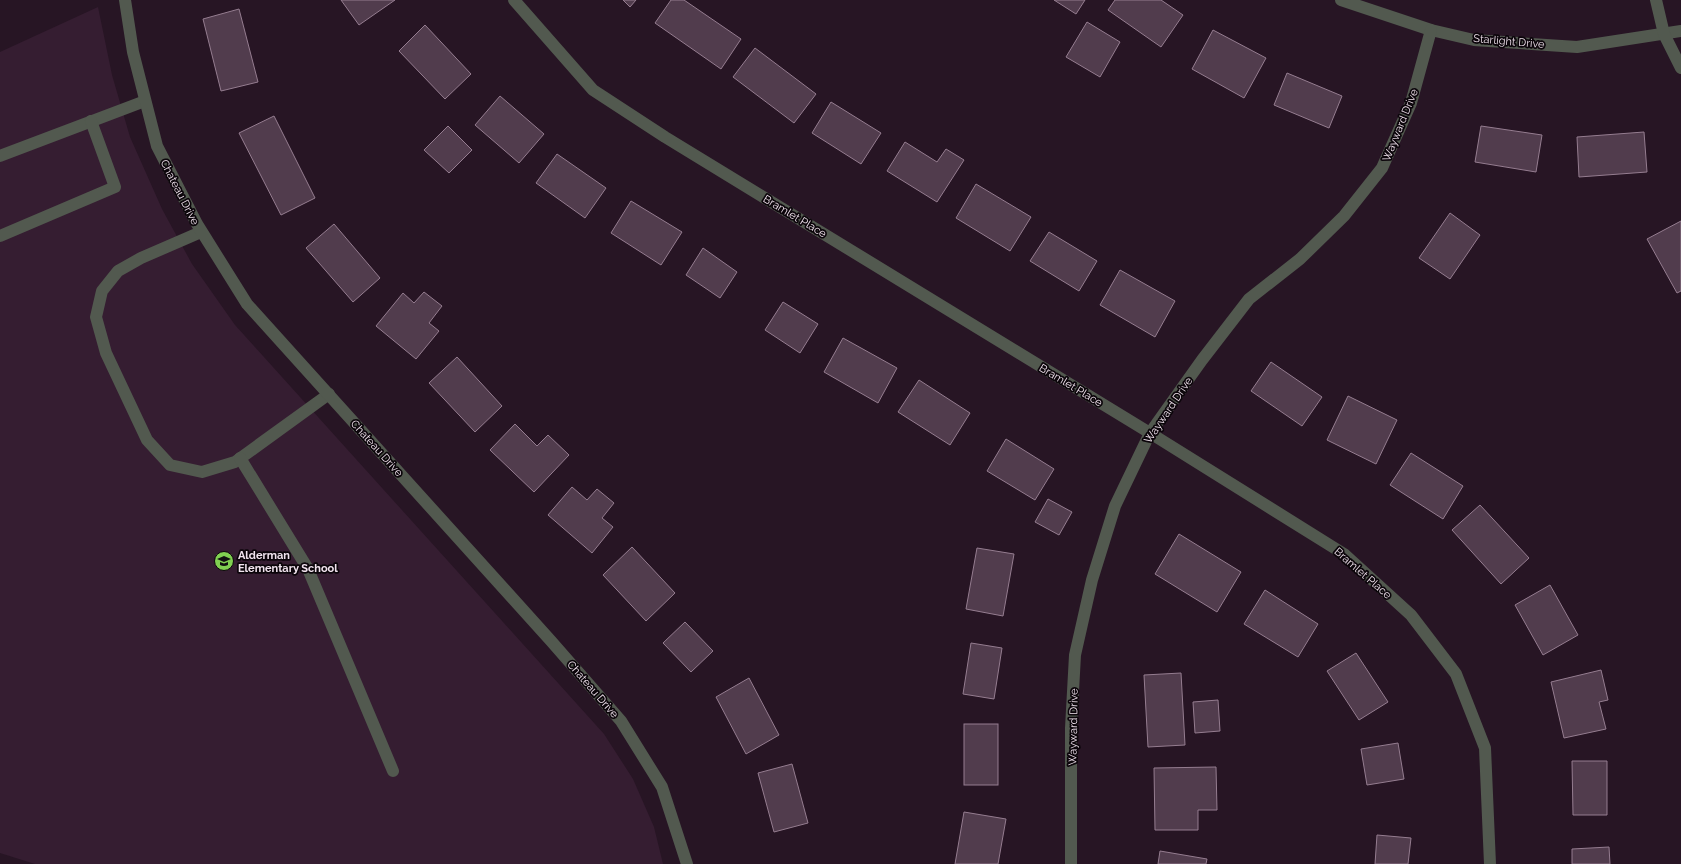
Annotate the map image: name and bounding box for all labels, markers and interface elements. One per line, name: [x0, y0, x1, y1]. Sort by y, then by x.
street label: Starlight Drive: [1473, 32, 1546, 51]
street label: Wayward Drive: [1380, 87, 1421, 163]
street label: Chateau Drive: [158, 157, 202, 228]
street label: Bramlet Place: [761, 192, 829, 241]
street label: Bramlet Place: [1037, 361, 1105, 410]
street label: Wayward Drive: [1141, 374, 1196, 446]
street label: Chateau Drive: [348, 417, 406, 480]
street label: Bramlet Place: [1331, 545, 1394, 602]
place label: Alderman Elementary School: [238, 549, 338, 575]
school or university icon: Alderman Elementary School: [213, 550, 235, 572]
street label: Chateau Drive: [564, 658, 621, 721]
street label: Wayward Drive: [1066, 688, 1081, 766]

